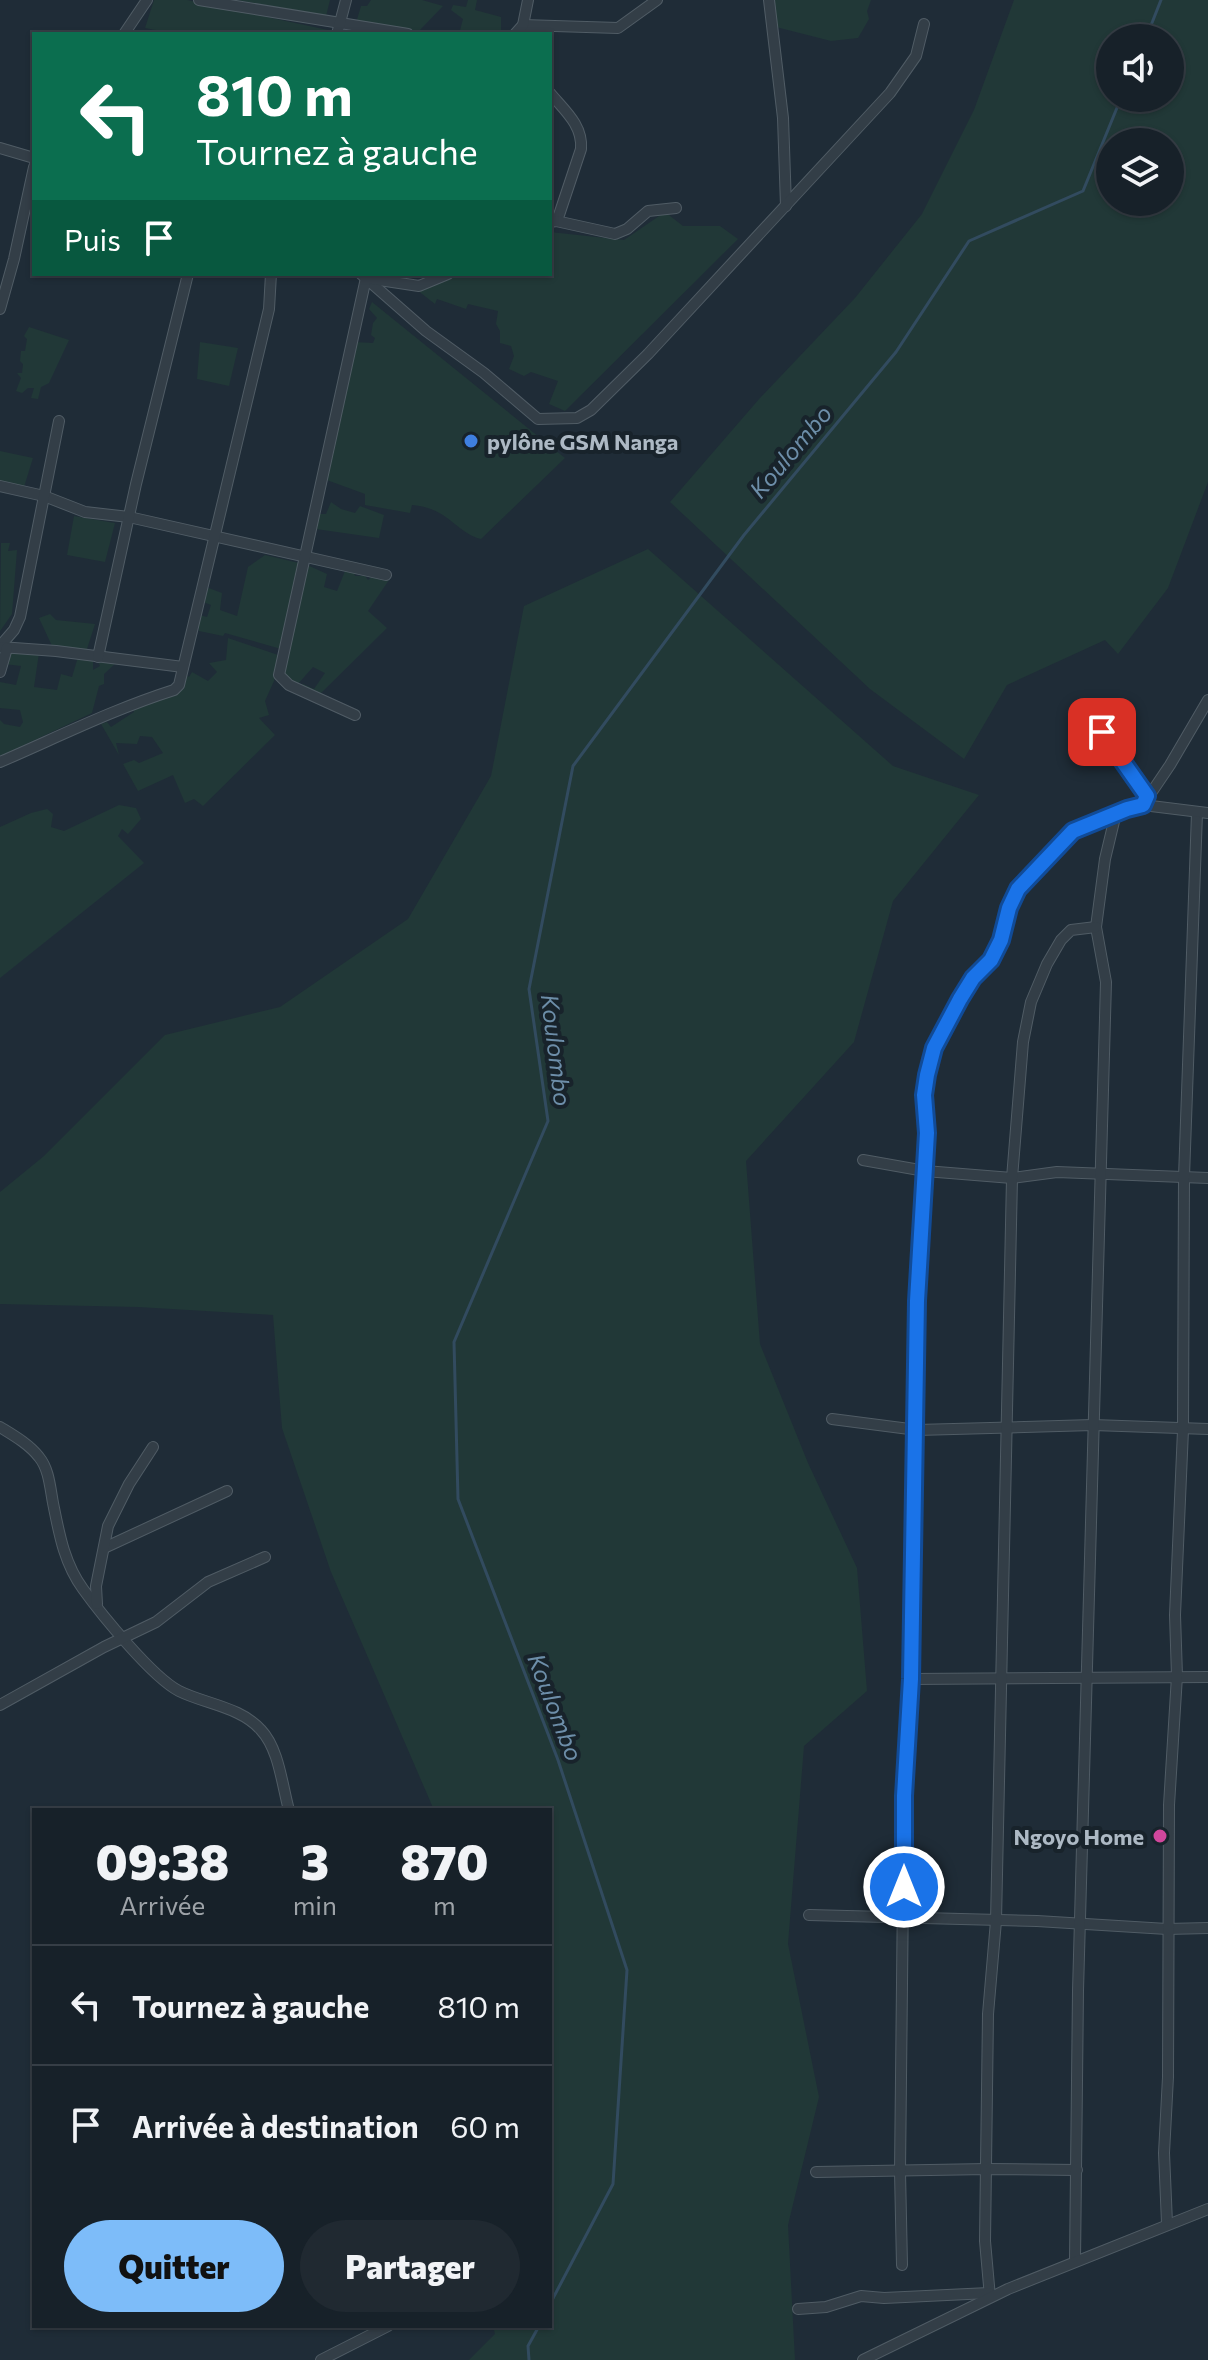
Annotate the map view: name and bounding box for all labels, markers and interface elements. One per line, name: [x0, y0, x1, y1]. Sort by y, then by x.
map controls: [1096, 24, 1184, 216]
button: sound: [1096, 24, 1184, 112]
text: 810 m: [196, 59, 353, 128]
icon: left: [64, 64, 168, 168]
text: Tournez à gauche: [196, 128, 478, 172]
button: layers: [1096, 128, 1184, 216]
icon: arrive: [137, 216, 181, 260]
text: Puis: [64, 220, 121, 257]
water label: Koulombo: [743, 399, 837, 503]
place label: pylône GSM Nanga: [487, 428, 678, 455]
marker: pylône GSM Nanga: [462, 432, 480, 450]
pin: [1068, 698, 1136, 766]
icon: arrive: [1080, 710, 1124, 754]
water label: Koulombo: [536, 992, 578, 1108]
water label: Koulombo: [522, 1649, 590, 1765]
place label: Ngoyo Home: [1014, 1823, 1144, 1850]
marker: Ngoyo Home: [1151, 1827, 1169, 1845]
text: 09:38: [95, 1831, 229, 1890]
text: 3: [301, 1831, 329, 1890]
text: 870: [400, 1831, 489, 1890]
position arrow: [862, 1845, 946, 1929]
text: Arrivée: [119, 1889, 205, 1920]
text: min: [293, 1889, 337, 1920]
text: m: [433, 1889, 456, 1920]
icon: left: [64, 1983, 108, 2027]
text: Tournez à gauche: [132, 1987, 369, 2024]
text: 810 m: [437, 1987, 520, 2024]
icon: arrive: [64, 2103, 108, 2147]
text: Arrivée à destination: [132, 2107, 419, 2144]
text: 60 m: [450, 2107, 520, 2144]
button: Quitter: [64, 2220, 284, 2312]
button: Partager: [300, 2220, 520, 2312]

